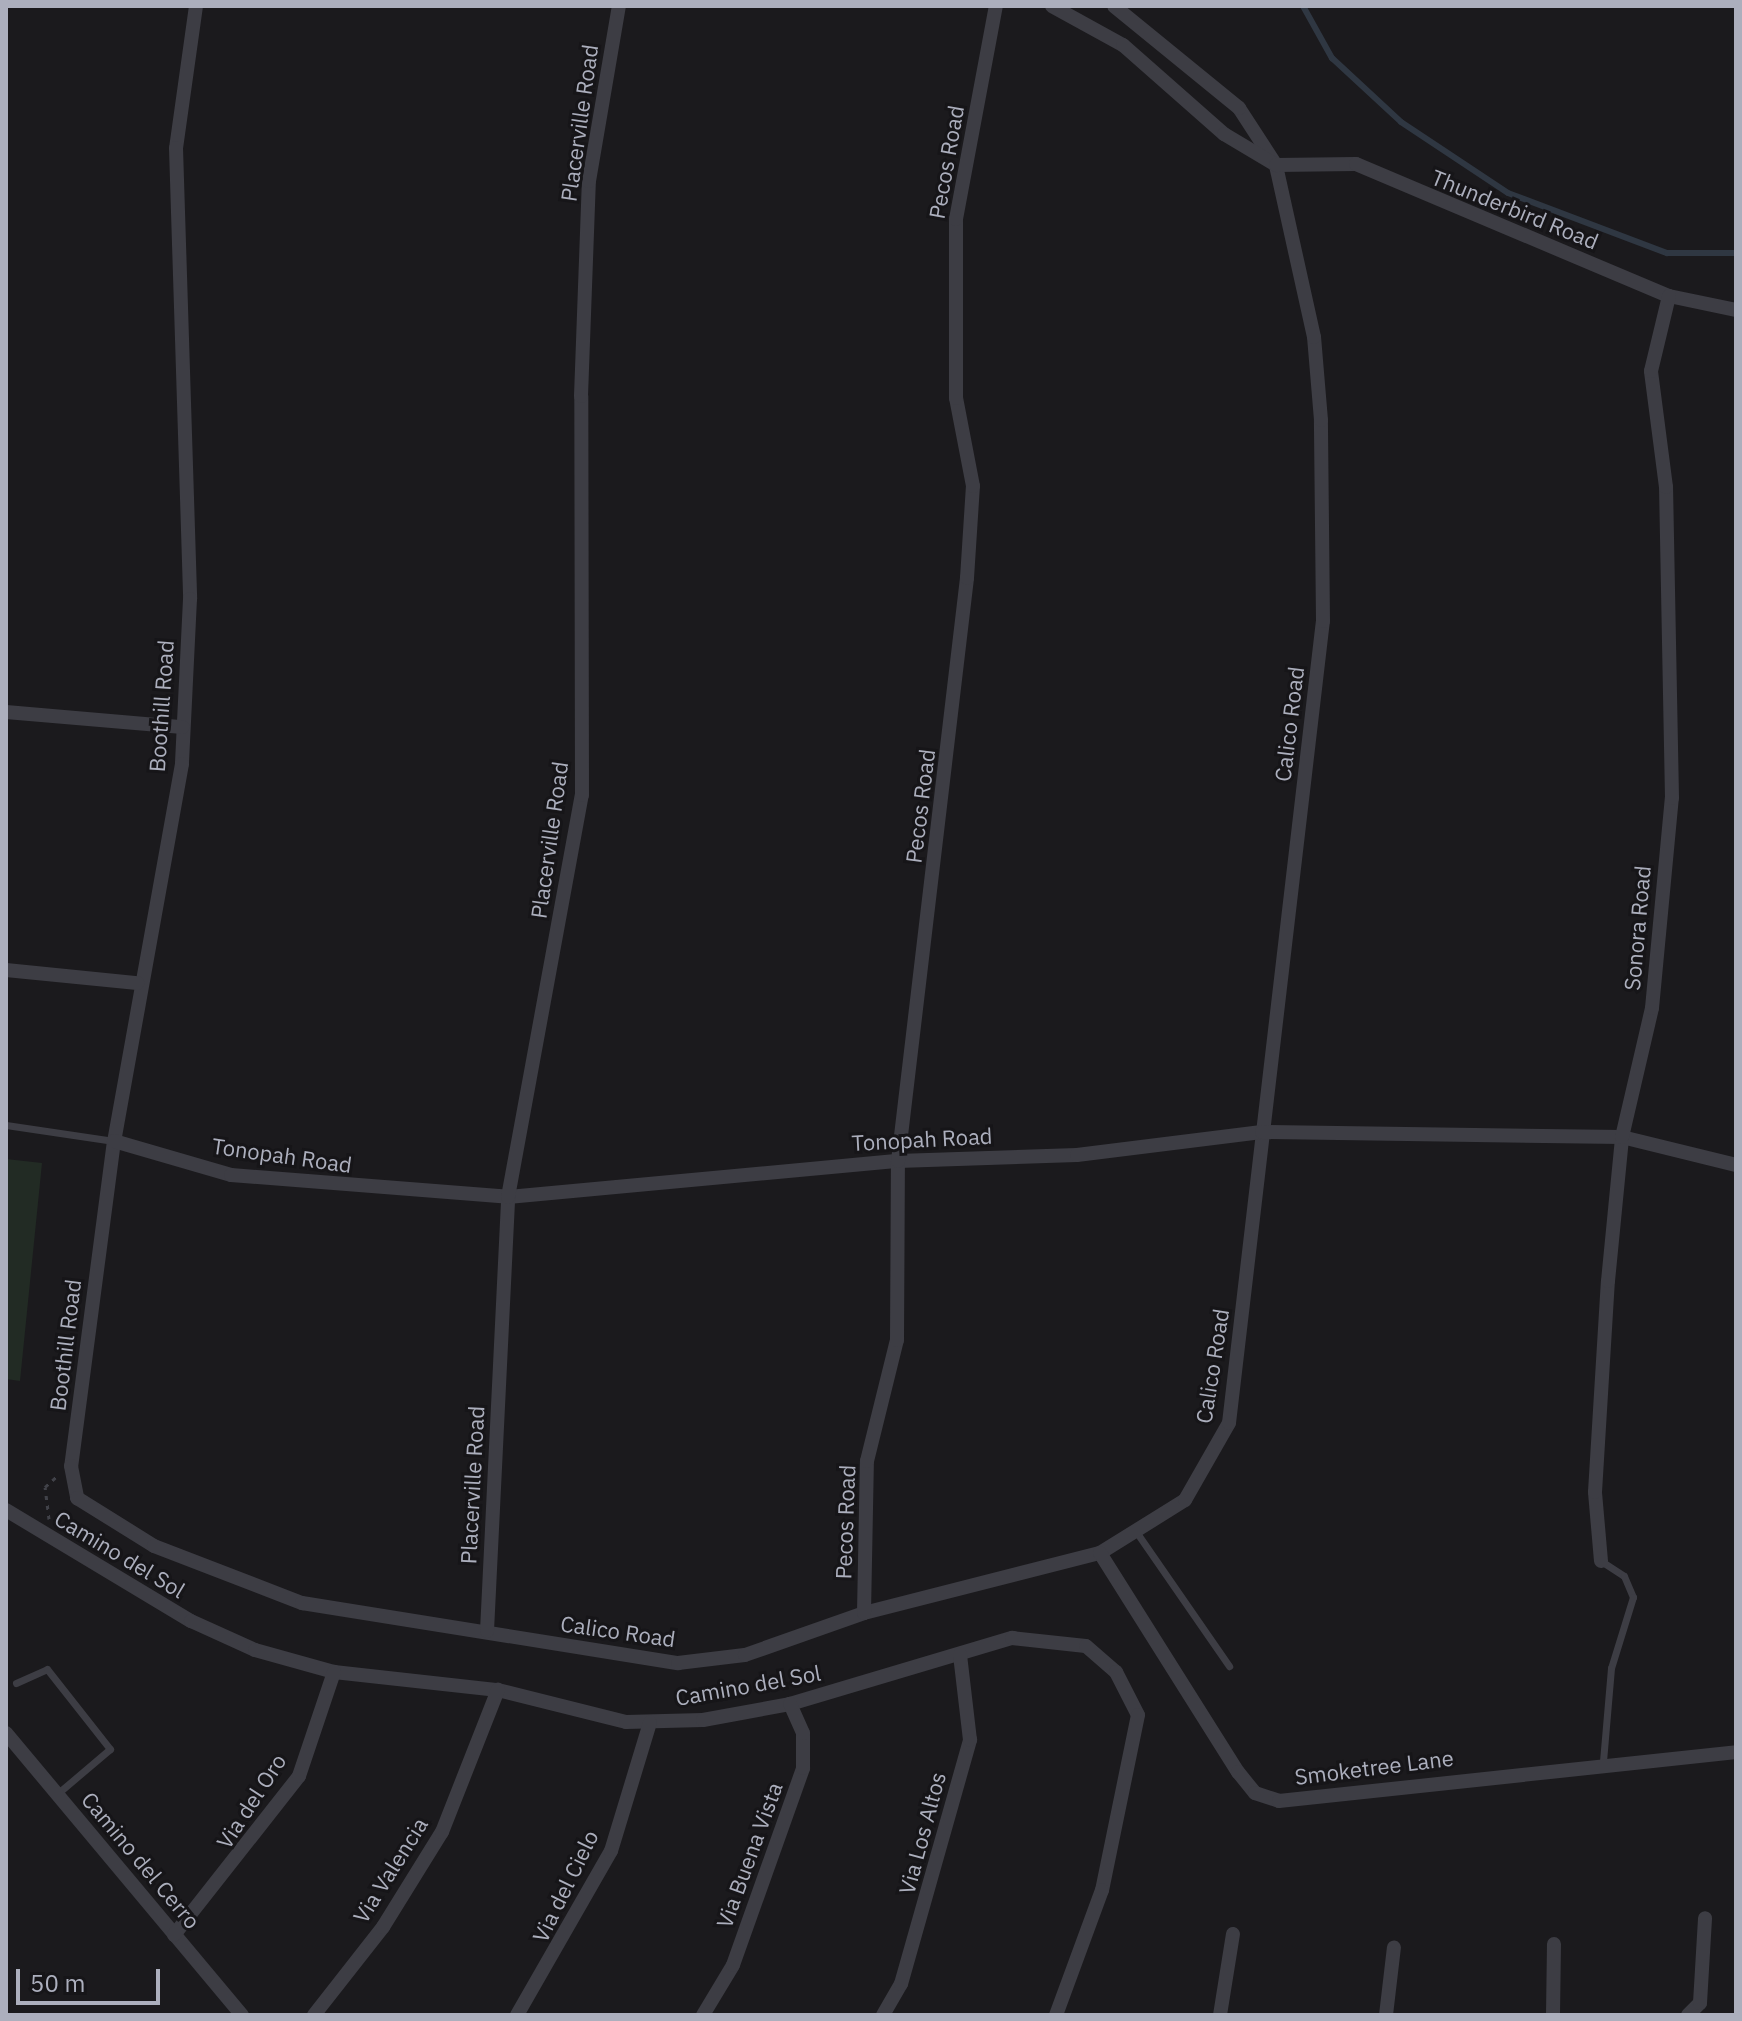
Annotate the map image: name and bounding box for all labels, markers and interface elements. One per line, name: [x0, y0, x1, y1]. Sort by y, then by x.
street label: Placerville Road: [555, 43, 603, 203]
street label: Pecos Road: [923, 103, 969, 221]
street label: Thunderbird Road: [1428, 163, 1602, 255]
street label: Boothill Road: [143, 639, 179, 773]
street label: Calico Road: [1269, 665, 1309, 783]
street label: Pecos Road: [900, 747, 940, 865]
street label: Placerville Road: [525, 760, 573, 920]
street label: Sonora Road: [1618, 864, 1656, 992]
street label: Tonopah Road: [851, 1122, 993, 1156]
street label: Tonopah Road: [210, 1132, 354, 1178]
street label: Boothill Road: [44, 1278, 86, 1412]
street label: Calico Road: [1190, 1307, 1234, 1425]
street label: Placerville Road: [455, 1405, 489, 1565]
street label: Pecos Road: [830, 1464, 860, 1580]
street label: Camino del Sol: [50, 1505, 190, 1603]
street label: Calico Road: [559, 1610, 677, 1652]
street label: Camino del Sol: [673, 1659, 823, 1711]
street label: Smoketree Lane: [1293, 1744, 1455, 1790]
street label: Via del Oro: [211, 1749, 291, 1853]
street label: Via Los Altos: [893, 1769, 951, 1897]
street label: Via Buena Vista: [710, 1779, 788, 1931]
street label: Camino del Cerro: [76, 1786, 206, 1934]
street label: Via Valencia: [347, 1812, 433, 1928]
street label: Via del Cielo: [527, 1826, 603, 1946]
scale bar: [20, 1953, 164, 2003]
text: 50 m: [30, 1967, 85, 1999]

